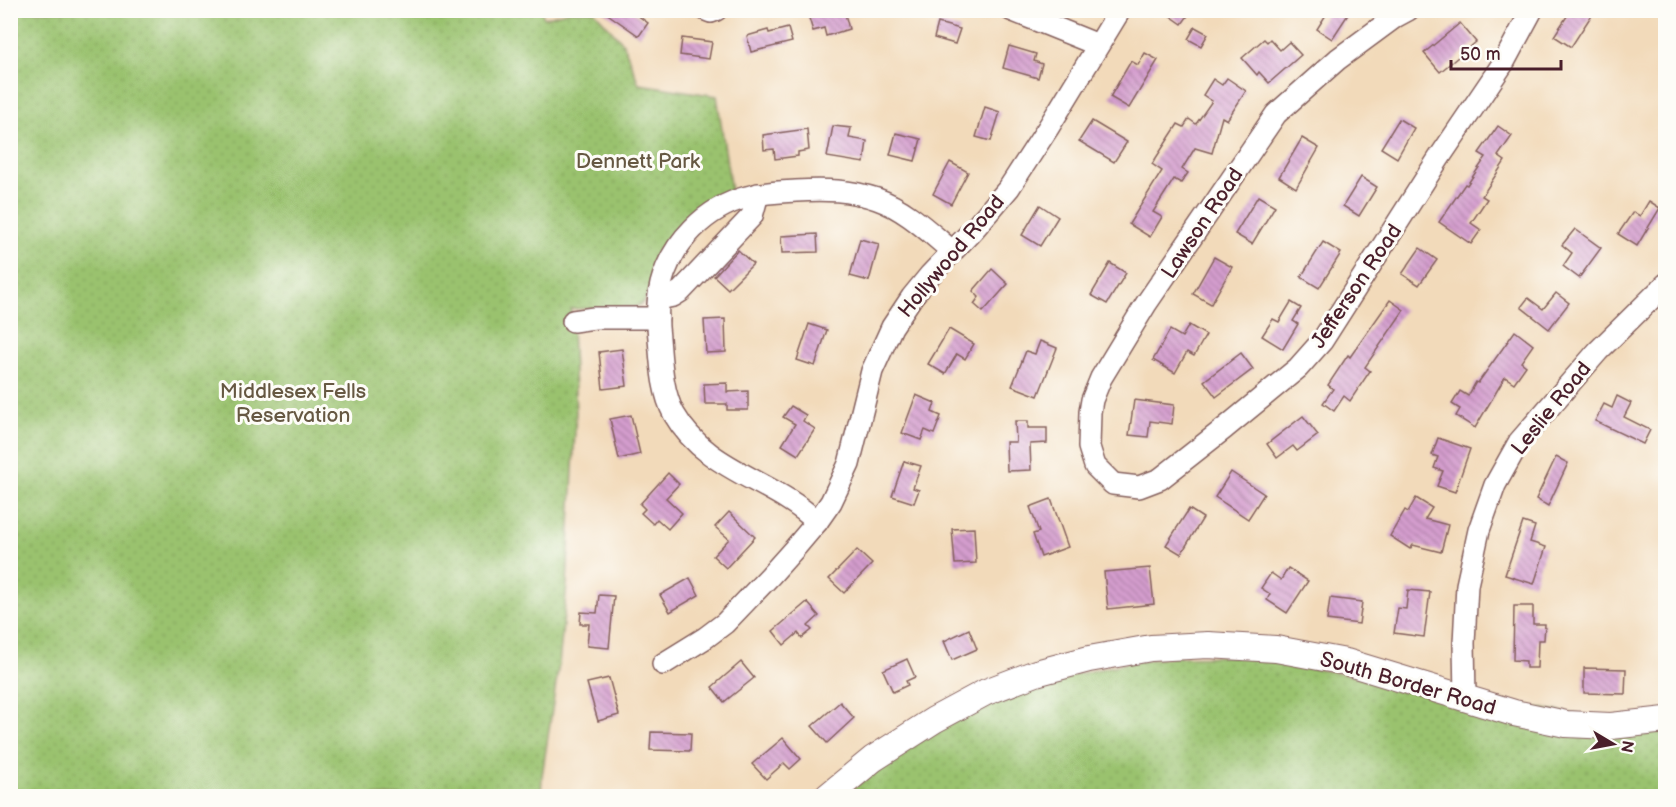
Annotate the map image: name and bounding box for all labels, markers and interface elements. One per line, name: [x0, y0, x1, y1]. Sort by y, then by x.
scale bar: [1451, 33, 1560, 71]
text: 50 m: [1460, 44, 1501, 65]
park label: Dennett Park: [576, 149, 701, 174]
street label: Lawson Road: [1156, 163, 1249, 283]
street label: Hollywood Road: [893, 190, 1010, 323]
street label: Jefferson Road: [1306, 219, 1407, 353]
street label: Leslie Road: [1506, 357, 1597, 460]
park label: Middlesex Fells Reservation: [220, 379, 366, 428]
street label: South Border Road: [1317, 646, 1499, 721]
north arrow: [1583, 714, 1643, 774]
text: N: [1616, 739, 1637, 754]

